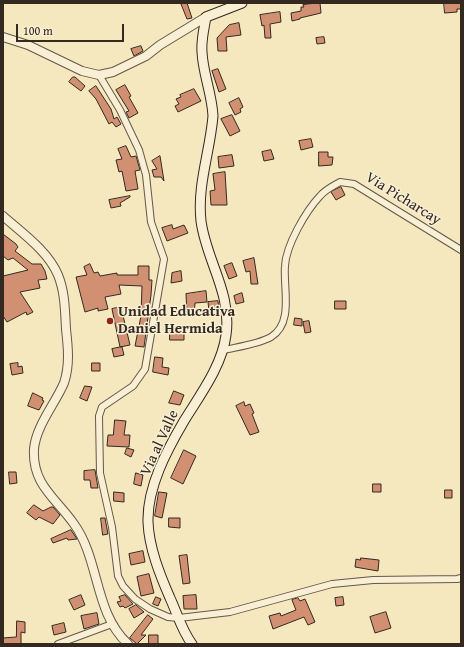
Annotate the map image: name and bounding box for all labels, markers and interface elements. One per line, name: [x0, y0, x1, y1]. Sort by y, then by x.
scale bar: [18, 16, 126, 42]
text: 100 m: [23, 22, 53, 39]
street label: Via Picharcay: [362, 169, 444, 229]
place label: Unidad Educativa Daniel Hermida: [118, 303, 235, 338]
marker: Unidad Educativa Daniel Hermida: [105, 316, 115, 326]
street label: Via al Valle: [137, 407, 183, 479]

